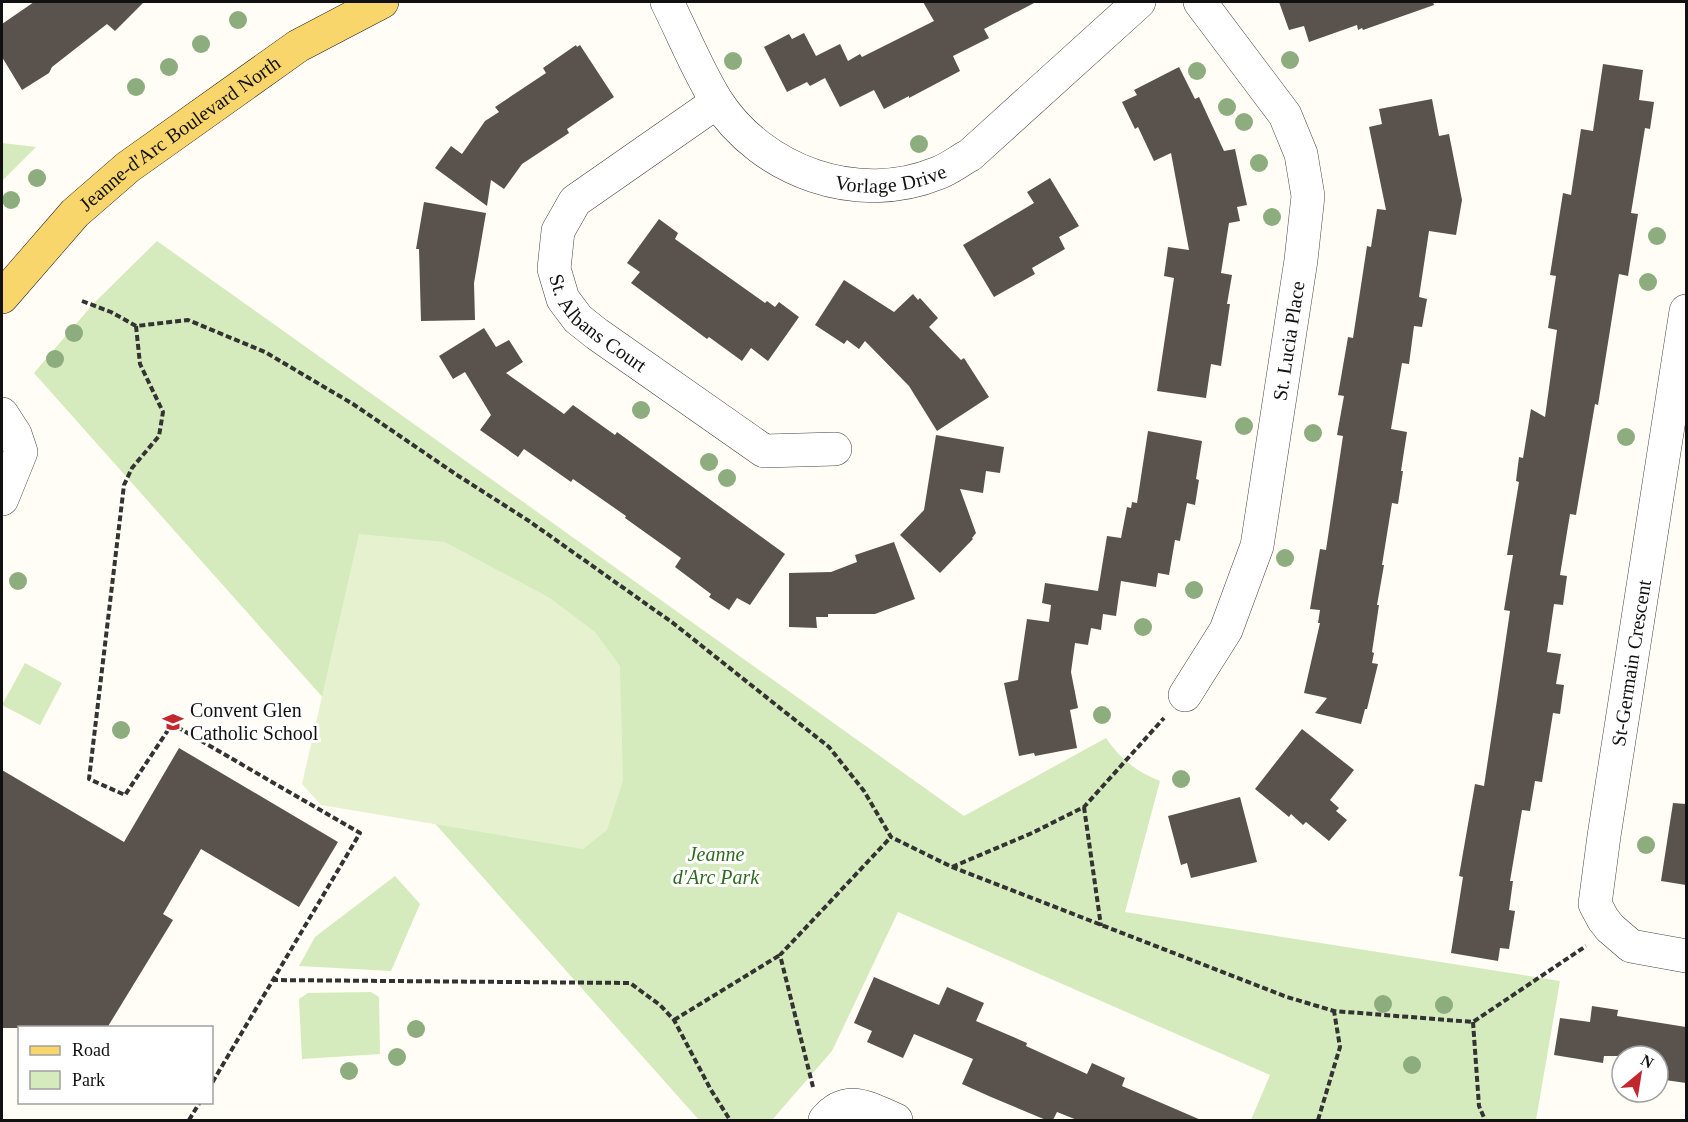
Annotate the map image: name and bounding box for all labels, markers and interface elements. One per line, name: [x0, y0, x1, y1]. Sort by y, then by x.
street label: Jeanne-d'Arc Boulevard North: [75, 51, 284, 215]
street label: Vorlage Drive: [833, 160, 950, 198]
street label: St. Albans Court: [545, 271, 651, 377]
street label: St. Lucia Place: [1269, 279, 1309, 402]
street label: St-Germain Crescent: [1607, 578, 1655, 748]
place label: Convent Glen Catholic School: [190, 699, 319, 744]
school or university icon: Convent Glen Catholic School: [161, 710, 185, 734]
park label: Jeanne d'Arc Park: [673, 843, 760, 888]
legend: [18, 1026, 213, 1104]
text: Road: [72, 1040, 110, 1060]
north arrow: [1610, 1044, 1670, 1104]
text: N: [1638, 1051, 1657, 1072]
text: Park: [72, 1070, 105, 1090]

